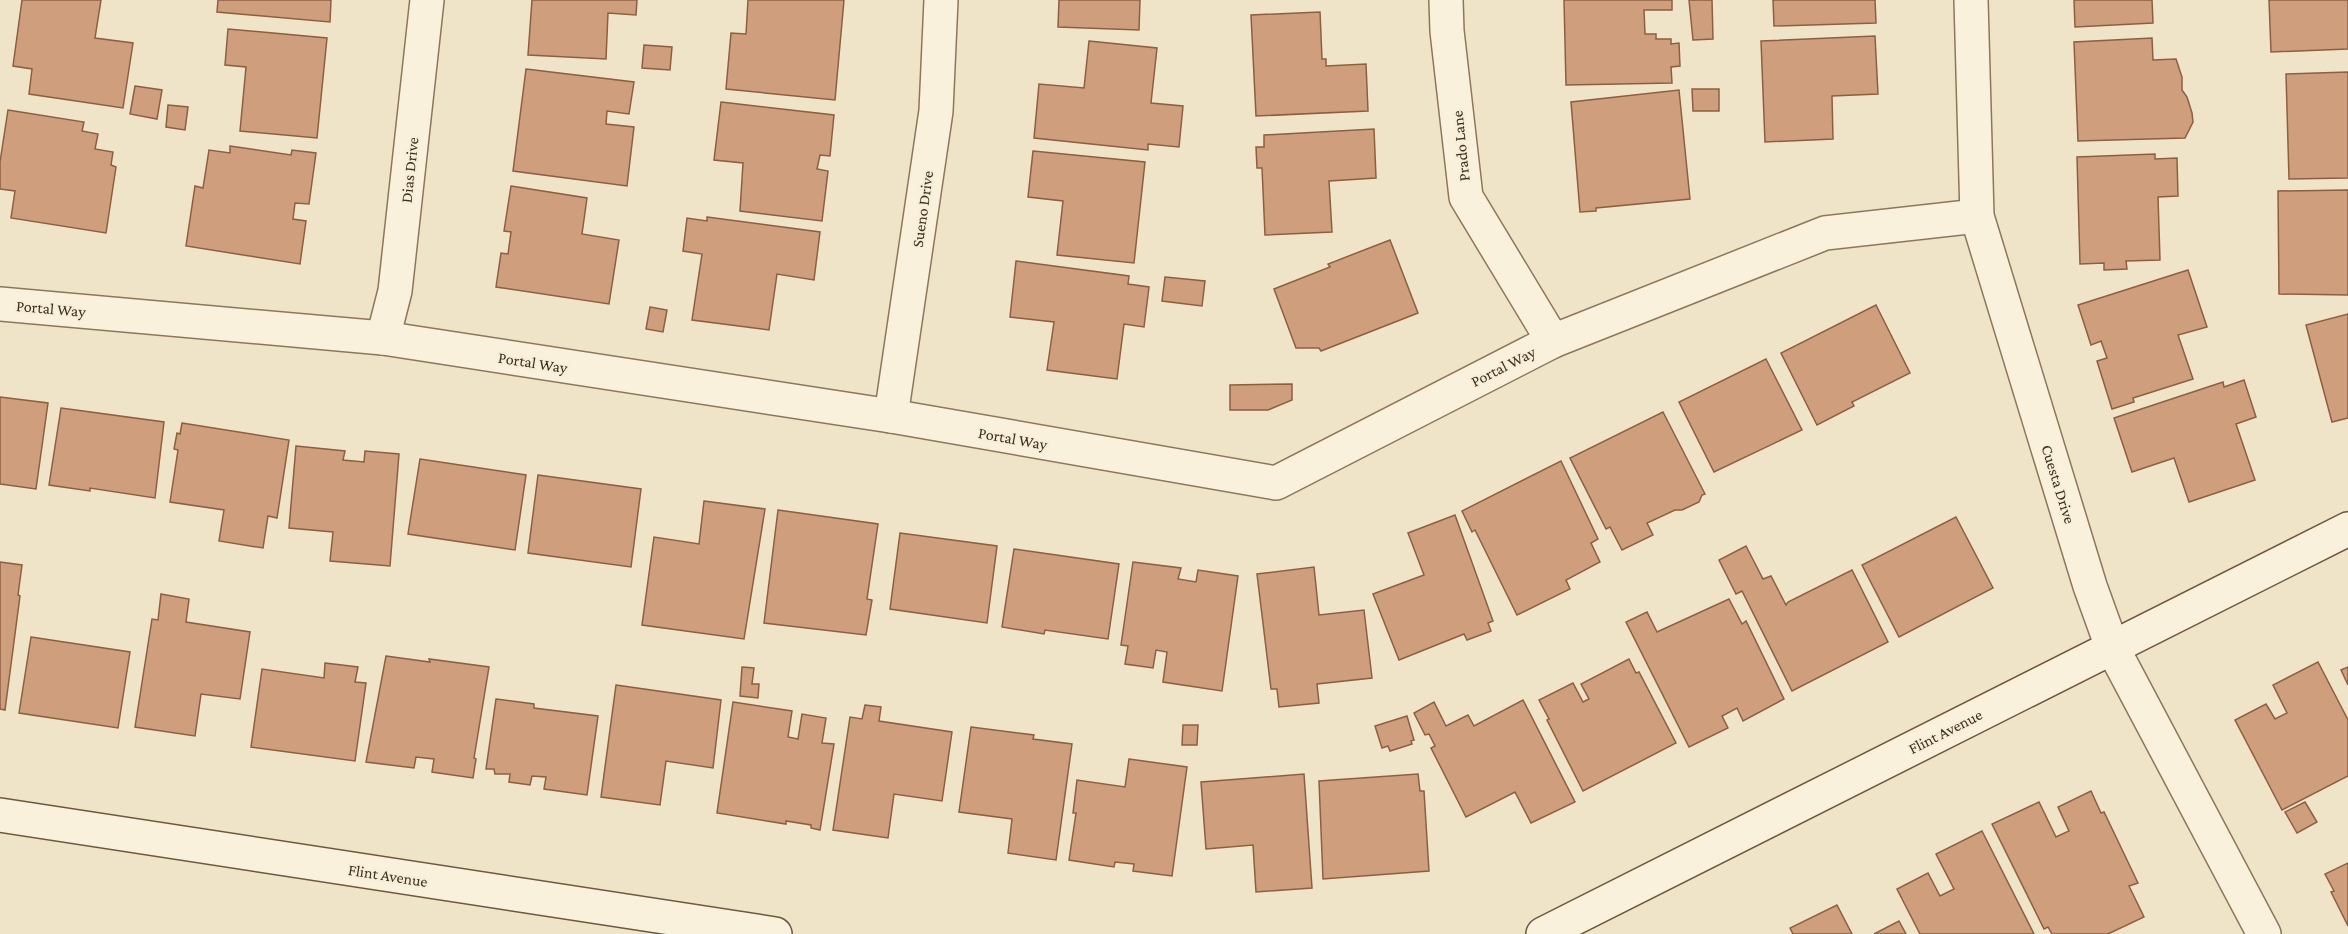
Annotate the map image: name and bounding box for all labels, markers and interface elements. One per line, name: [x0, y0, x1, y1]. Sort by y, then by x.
street label: Prado Lane: [1448, 110, 1473, 182]
street label: Dias Drive: [398, 136, 421, 204]
street label: Sueno Drive: [909, 170, 936, 249]
street label: Portal Way: [15, 297, 87, 321]
street label: Portal Way: [1468, 343, 1539, 391]
street label: Portal Way: [497, 349, 569, 377]
street label: Portal Way: [977, 424, 1049, 454]
street label: Cuesta Drive: [2038, 443, 2079, 526]
street label: Flint Avenue: [1906, 706, 1985, 757]
street label: Flint Avenue: [347, 861, 429, 890]

